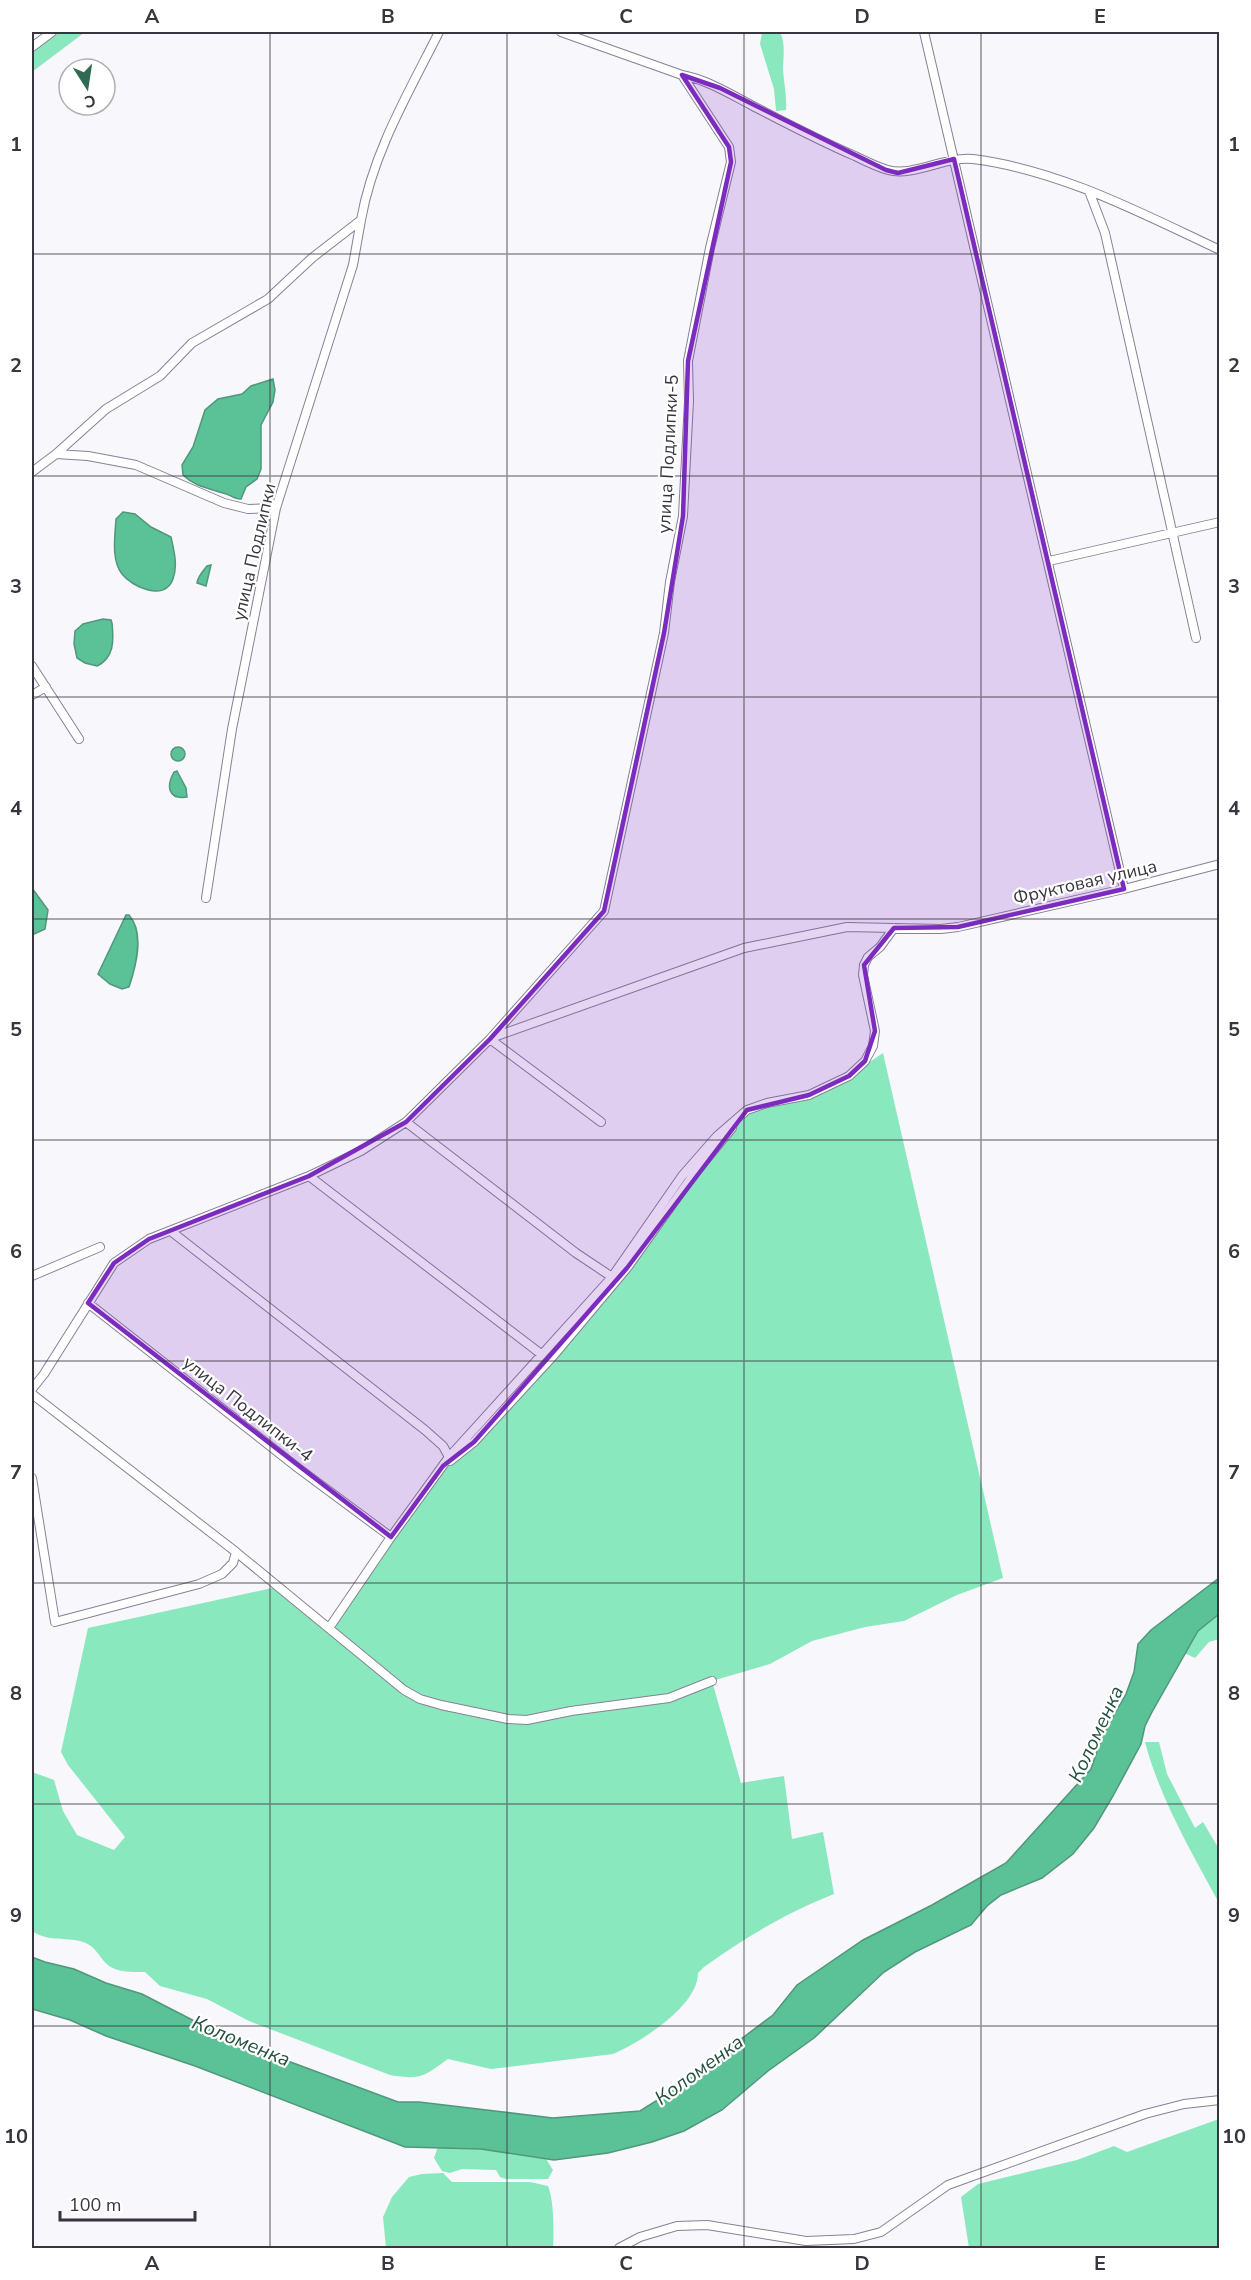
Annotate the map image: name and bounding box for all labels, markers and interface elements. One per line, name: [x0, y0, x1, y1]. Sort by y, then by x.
text: A: [145, 3, 160, 30]
text: B: [381, 3, 395, 30]
text: C: [619, 3, 633, 30]
text: D: [854, 3, 870, 30]
text: E: [1094, 3, 1106, 30]
north arrow: [57, 57, 117, 117]
text: С: [82, 89, 98, 113]
text: 1: [10, 131, 22, 158]
text: 1: [1228, 131, 1240, 158]
text: 2: [10, 352, 22, 379]
text: 2: [1228, 352, 1240, 379]
street label: улица Подлипки-5: [652, 374, 684, 534]
street label: улица Подлипки: [226, 481, 282, 623]
text: 3: [10, 573, 22, 600]
text: 3: [1228, 573, 1240, 600]
text: 4: [10, 795, 22, 822]
text: 4: [1228, 795, 1240, 822]
street label: Фруктовая улица: [1011, 854, 1159, 910]
text: 5: [10, 1016, 22, 1043]
text: 5: [1228, 1016, 1240, 1043]
text: 6: [10, 1238, 22, 1265]
text: 6: [1228, 1238, 1240, 1265]
street label: улица Подлипки-4: [178, 1351, 318, 1468]
text: 7: [10, 1459, 22, 1486]
text: 7: [1228, 1459, 1240, 1486]
text: 8: [10, 1680, 22, 1707]
text: 8: [1228, 1680, 1240, 1707]
water label: Коломенка: [1062, 1681, 1130, 1787]
text: 9: [10, 1902, 22, 1929]
text: 9: [1228, 1902, 1240, 1929]
water label: Коломенка: [188, 2009, 294, 2073]
water label: Коломенка: [649, 2029, 749, 2111]
text: 10: [4, 2123, 28, 2150]
text: 10: [1222, 2123, 1246, 2150]
scale bar: [60, 2184, 195, 2222]
text: 100 m: [69, 2193, 121, 2217]
text: A: [145, 2250, 160, 2277]
text: B: [381, 2250, 395, 2277]
text: C: [619, 2250, 633, 2277]
text: D: [854, 2250, 870, 2277]
text: E: [1094, 2250, 1106, 2277]

